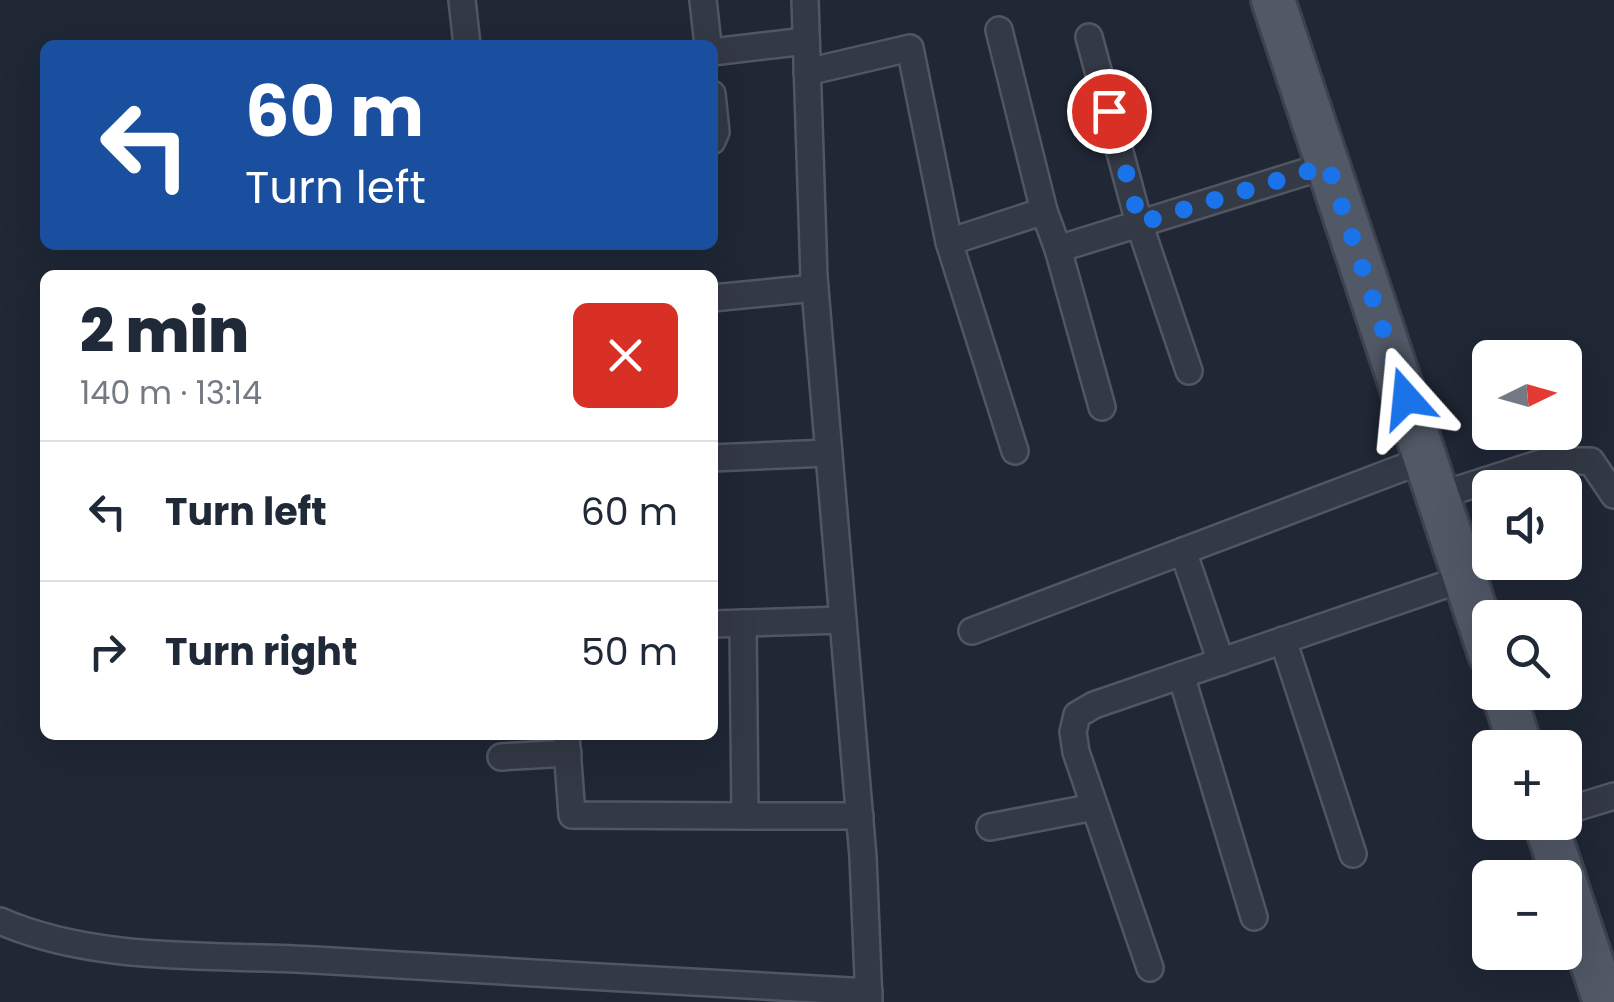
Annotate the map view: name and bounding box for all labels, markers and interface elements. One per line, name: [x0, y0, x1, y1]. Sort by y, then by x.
text: 60 m: [245, 62, 424, 161]
pin: [1067, 69, 1152, 154]
icon: left: [80, 80, 210, 210]
icon: arrive: [1082, 84, 1137, 139]
text: Turn left: [245, 156, 426, 219]
text: 2 min: [80, 289, 249, 373]
button: close: [573, 303, 678, 408]
north arrow: [1472, 340, 1582, 450]
map controls: [1472, 340, 1582, 970]
position arrow: [1354, 346, 1458, 450]
text: 140 m · 13:14: [80, 370, 262, 415]
button: sound: [1472, 470, 1582, 580]
icon: left: [80, 484, 135, 539]
text: Turn left: [165, 485, 327, 538]
text: 60 m: [581, 485, 678, 538]
button: search: [1472, 600, 1582, 710]
icon: right: [80, 624, 135, 679]
text: Turn right: [165, 625, 357, 678]
text: 50 m: [581, 625, 678, 678]
button: +: [1472, 730, 1582, 840]
button: −: [1472, 860, 1582, 970]

